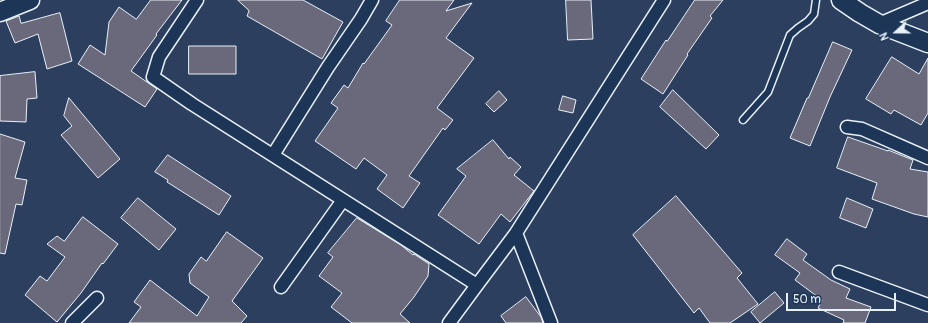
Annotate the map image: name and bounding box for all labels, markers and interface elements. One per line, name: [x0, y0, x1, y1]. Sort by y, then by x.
north arrow: [876, 12, 916, 52]
text: N: [877, 31, 892, 42]
scale bar: [788, 285, 898, 311]
text: 50 m: [793, 292, 821, 307]

